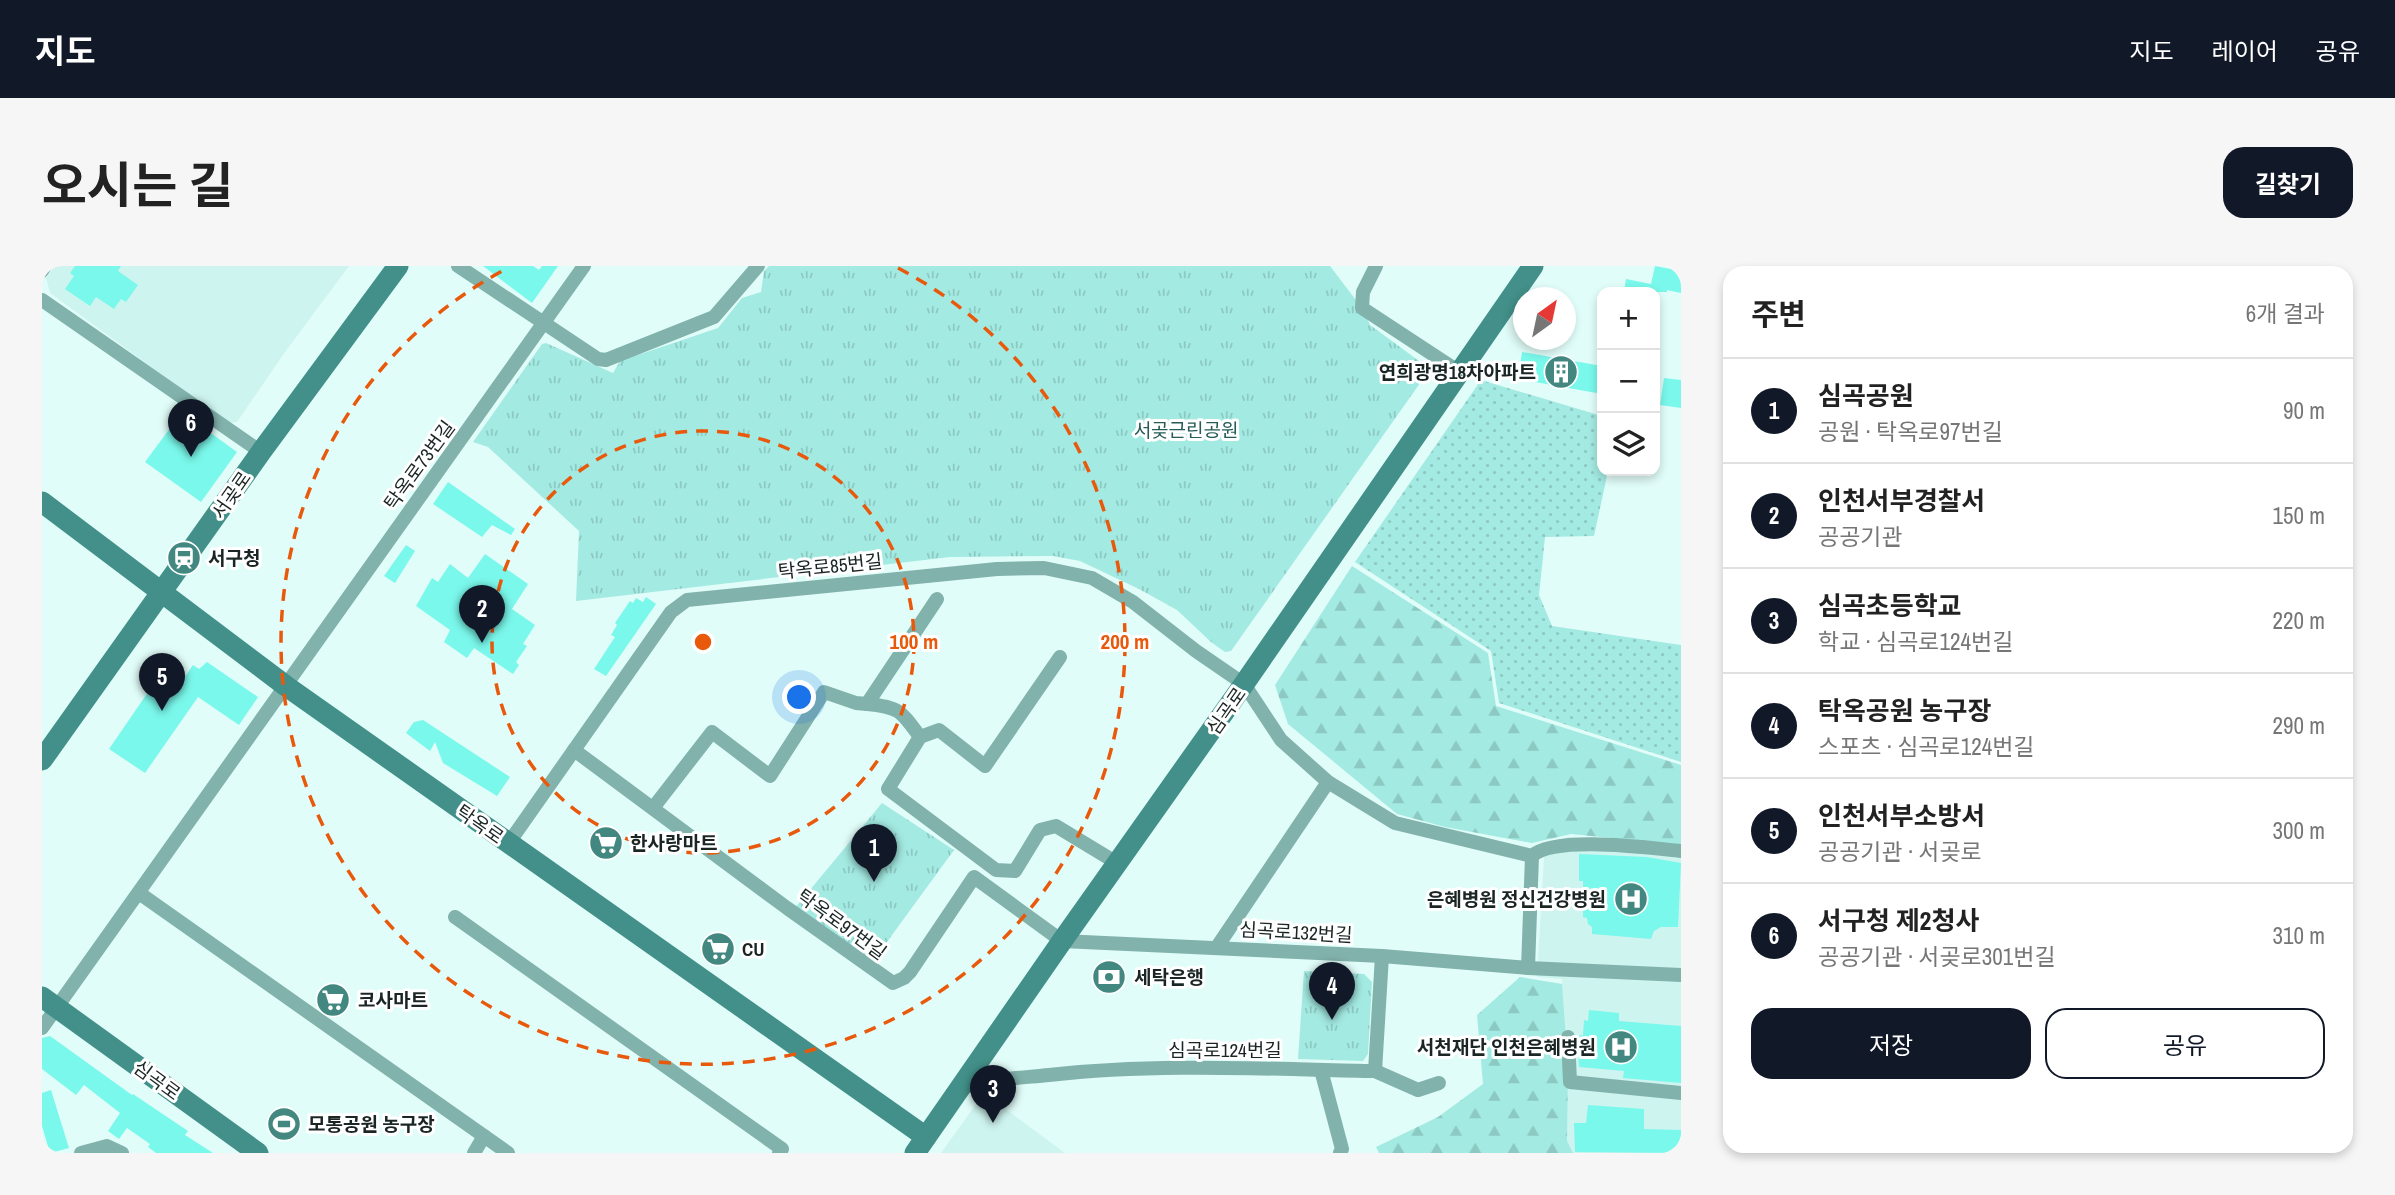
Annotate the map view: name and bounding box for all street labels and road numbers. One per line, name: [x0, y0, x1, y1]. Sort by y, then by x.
street label: 탁옥로73번길: [378, 415, 460, 515]
street label: 서곶로: [205, 466, 257, 524]
street label: 탁옥로85번길: [777, 548, 883, 584]
street label: 심곡로: [1200, 682, 1252, 740]
street label: 탁옥로: [451, 798, 509, 850]
street label: 탁옥로97번길: [792, 883, 892, 965]
street label: 심곡로132번길: [1239, 916, 1353, 948]
street label: 심곡로124번길: [1168, 1037, 1282, 1063]
street label: 심곡로: [128, 1054, 186, 1106]

